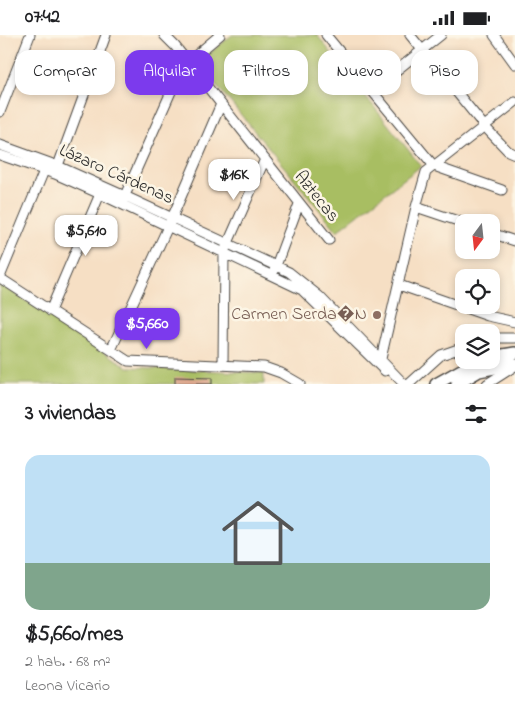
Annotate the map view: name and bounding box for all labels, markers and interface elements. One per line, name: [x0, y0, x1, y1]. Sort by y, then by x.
text: 07:42: [25, 4, 60, 31]
chip: Comprar: [15, 50, 115, 95]
chip: Alquilar: [125, 50, 214, 95]
chip: Filtros: [224, 50, 308, 95]
chip: Nuevo: [318, 50, 401, 95]
chip: Piso: [411, 50, 478, 95]
street label: Lázaro Cárdenas: [55, 138, 177, 212]
pin: $16K: [204, 159, 264, 201]
text: $16K: [219, 163, 249, 187]
street label: Aztecas: [287, 166, 345, 228]
north arrow: [455, 214, 500, 259]
map controls: [455, 214, 500, 369]
pin: $5,610: [45, 215, 127, 257]
text: $5,610: [66, 219, 106, 243]
button: locate: [455, 269, 500, 314]
place label: Carmen Serda�N: [231, 302, 367, 328]
pin: $5,660: [106, 307, 188, 350]
marker: Carmen Serda�N: [371, 309, 383, 321]
text: $5,660: [126, 312, 168, 336]
button: layers: [455, 324, 500, 369]
text: 3 viviendas: [25, 399, 116, 429]
icon: filters: [462, 400, 490, 428]
icon: home: [213, 488, 303, 578]
text: $5,660/mes: [25, 620, 124, 650]
text: 2 hab. · 68 m²: [25, 650, 111, 674]
text: Leona Vicario: [25, 674, 110, 698]

